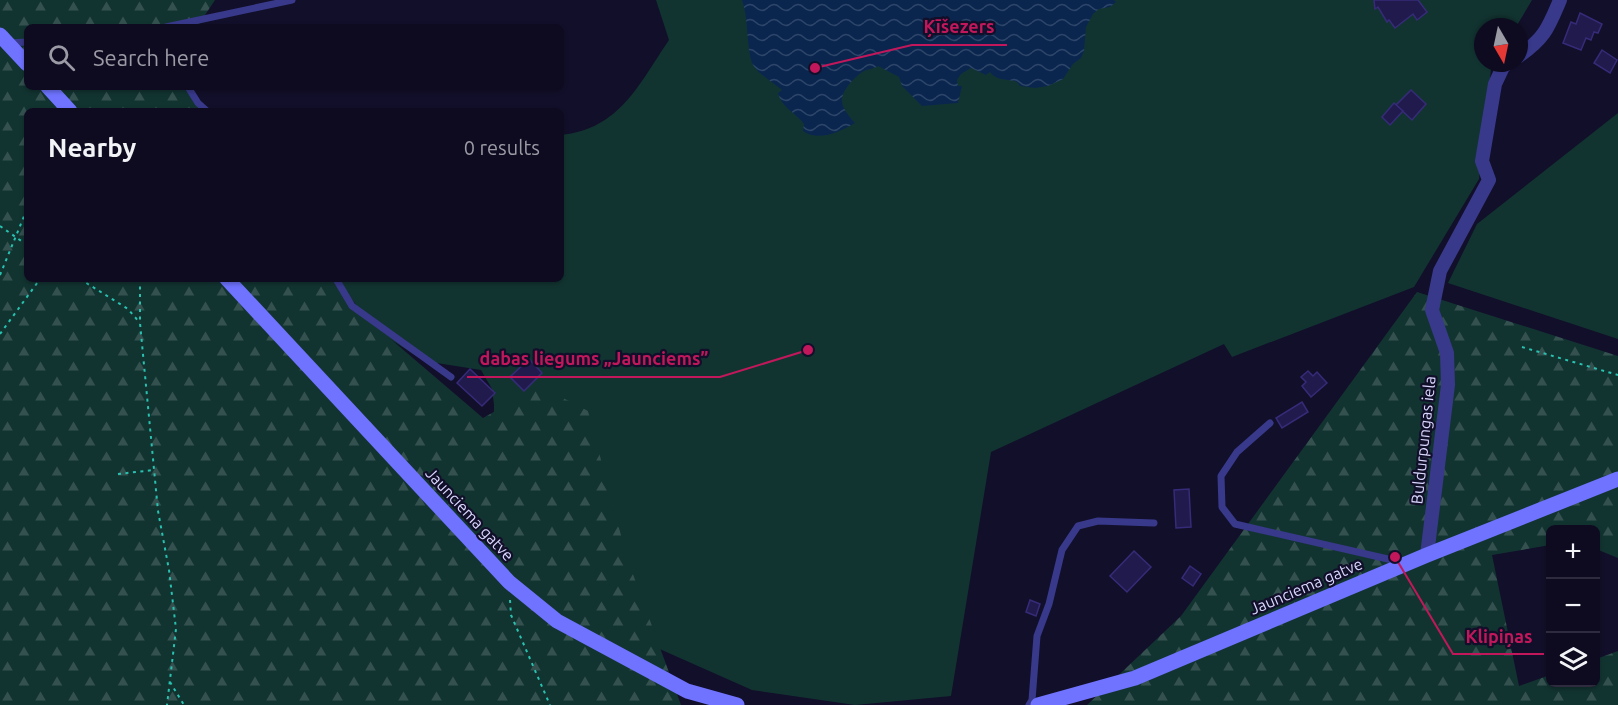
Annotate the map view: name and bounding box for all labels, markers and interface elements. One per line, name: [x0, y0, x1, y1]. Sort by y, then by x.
callout: Ķīšezers: [912, 9, 1007, 45]
text: Ķīšezers: [923, 16, 995, 37]
north arrow: [1474, 18, 1528, 72]
search box: [24, 24, 564, 90]
icon: search: [45, 41, 78, 74]
text: Search here: [93, 45, 209, 70]
text: Nearby: [48, 133, 136, 162]
text: 0 results: [464, 136, 540, 159]
callout: dabas liegums „Jaunciems”: [467, 341, 720, 377]
text: dabas liegums „Jaunciems”: [480, 348, 708, 368]
street label: Buldurpungas iela: [1407, 375, 1439, 505]
street label: Jaunciema gatve: [422, 464, 518, 564]
map controls: [1546, 525, 1600, 687]
button: +: [1546, 525, 1600, 579]
street label: Jaunciema gatve: [1247, 554, 1365, 618]
button: −: [1546, 579, 1600, 633]
callout: Klipiņas: [1453, 618, 1544, 654]
text: Klipiņas: [1465, 626, 1533, 647]
button: layers: [1546, 633, 1600, 687]

